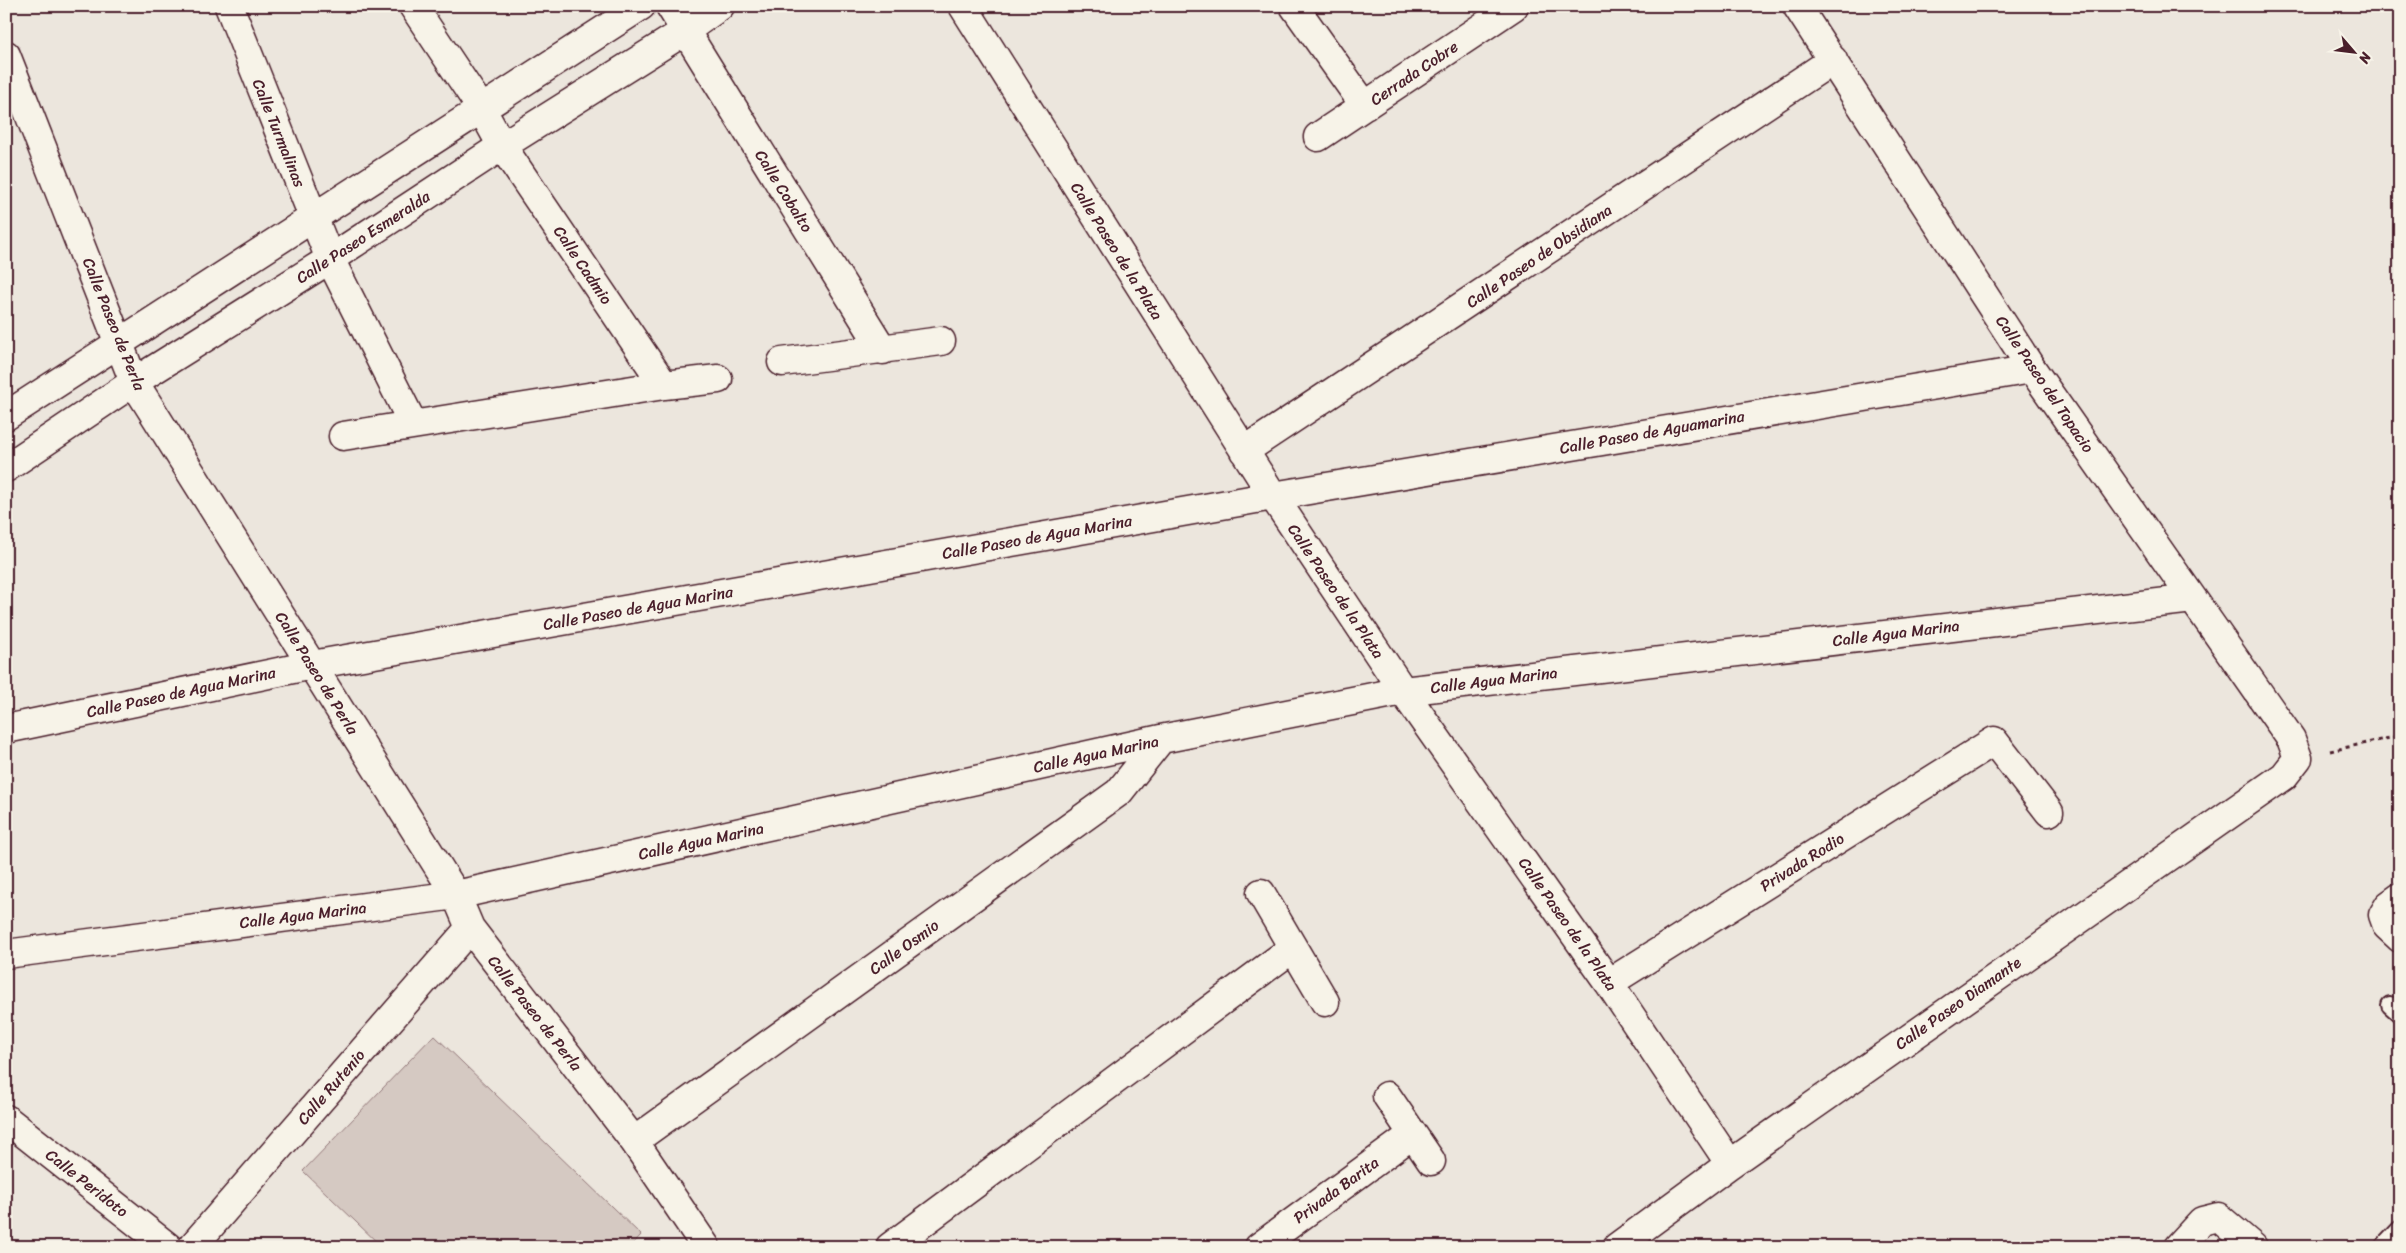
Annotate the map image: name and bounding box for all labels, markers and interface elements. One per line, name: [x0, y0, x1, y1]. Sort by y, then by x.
north arrow: [2328, 28, 2378, 78]
street label: Cerrada Cobre: [1364, 33, 1464, 113]
text: N: [2352, 47, 2379, 68]
street label: Calle Turmalinas: [244, 74, 314, 192]
street label: Calle Cobalto: [747, 144, 821, 238]
street label: Calle Paseo de la Plata: [1063, 176, 1171, 326]
street label: Calle Paseo Esmeralda: [290, 182, 437, 292]
street label: Calle Paseo de Obsidiana: [1460, 196, 1618, 316]
street label: Calle Cadmio: [546, 219, 620, 311]
street label: Calle Paseo de Perla: [74, 253, 154, 396]
street label: Calle Paseo del Topacio: [1988, 309, 2102, 459]
street label: Calle Paseo de Aguamarina: [1557, 401, 1748, 463]
street label: Calle Paseo de Agua Marina: [940, 506, 1135, 568]
street label: Calle Paseo de la Plata: [1280, 517, 1392, 665]
street label: Calle Paseo de Agua Marina: [541, 577, 736, 639]
street label: Calle Paseo de Perla: [267, 605, 367, 741]
street label: Calle Agua Marina: [1831, 611, 1961, 655]
street label: Calle Paseo de Agua Marina: [84, 658, 279, 726]
street label: Calle Agua Marina: [1429, 658, 1559, 702]
street label: Calle Agua Marina: [1031, 727, 1161, 781]
street label: Calle Agua Marina: [636, 814, 766, 868]
street label: Privada Rodio: [1754, 824, 1850, 900]
street label: Calle Paseo de la Plata: [1511, 851, 1625, 997]
street label: Calle Agua Marina: [238, 893, 368, 937]
street label: Calle Osmio: [863, 911, 945, 983]
street label: Calle Paseo de Perla: [480, 948, 591, 1078]
street label: Calle Paseo Diamante: [1889, 948, 2028, 1058]
street label: Calle Rutenio: [289, 1042, 373, 1132]
street label: Calle Peridoto: [39, 1141, 135, 1225]
street label: Privada Barita: [1287, 1149, 1385, 1231]

